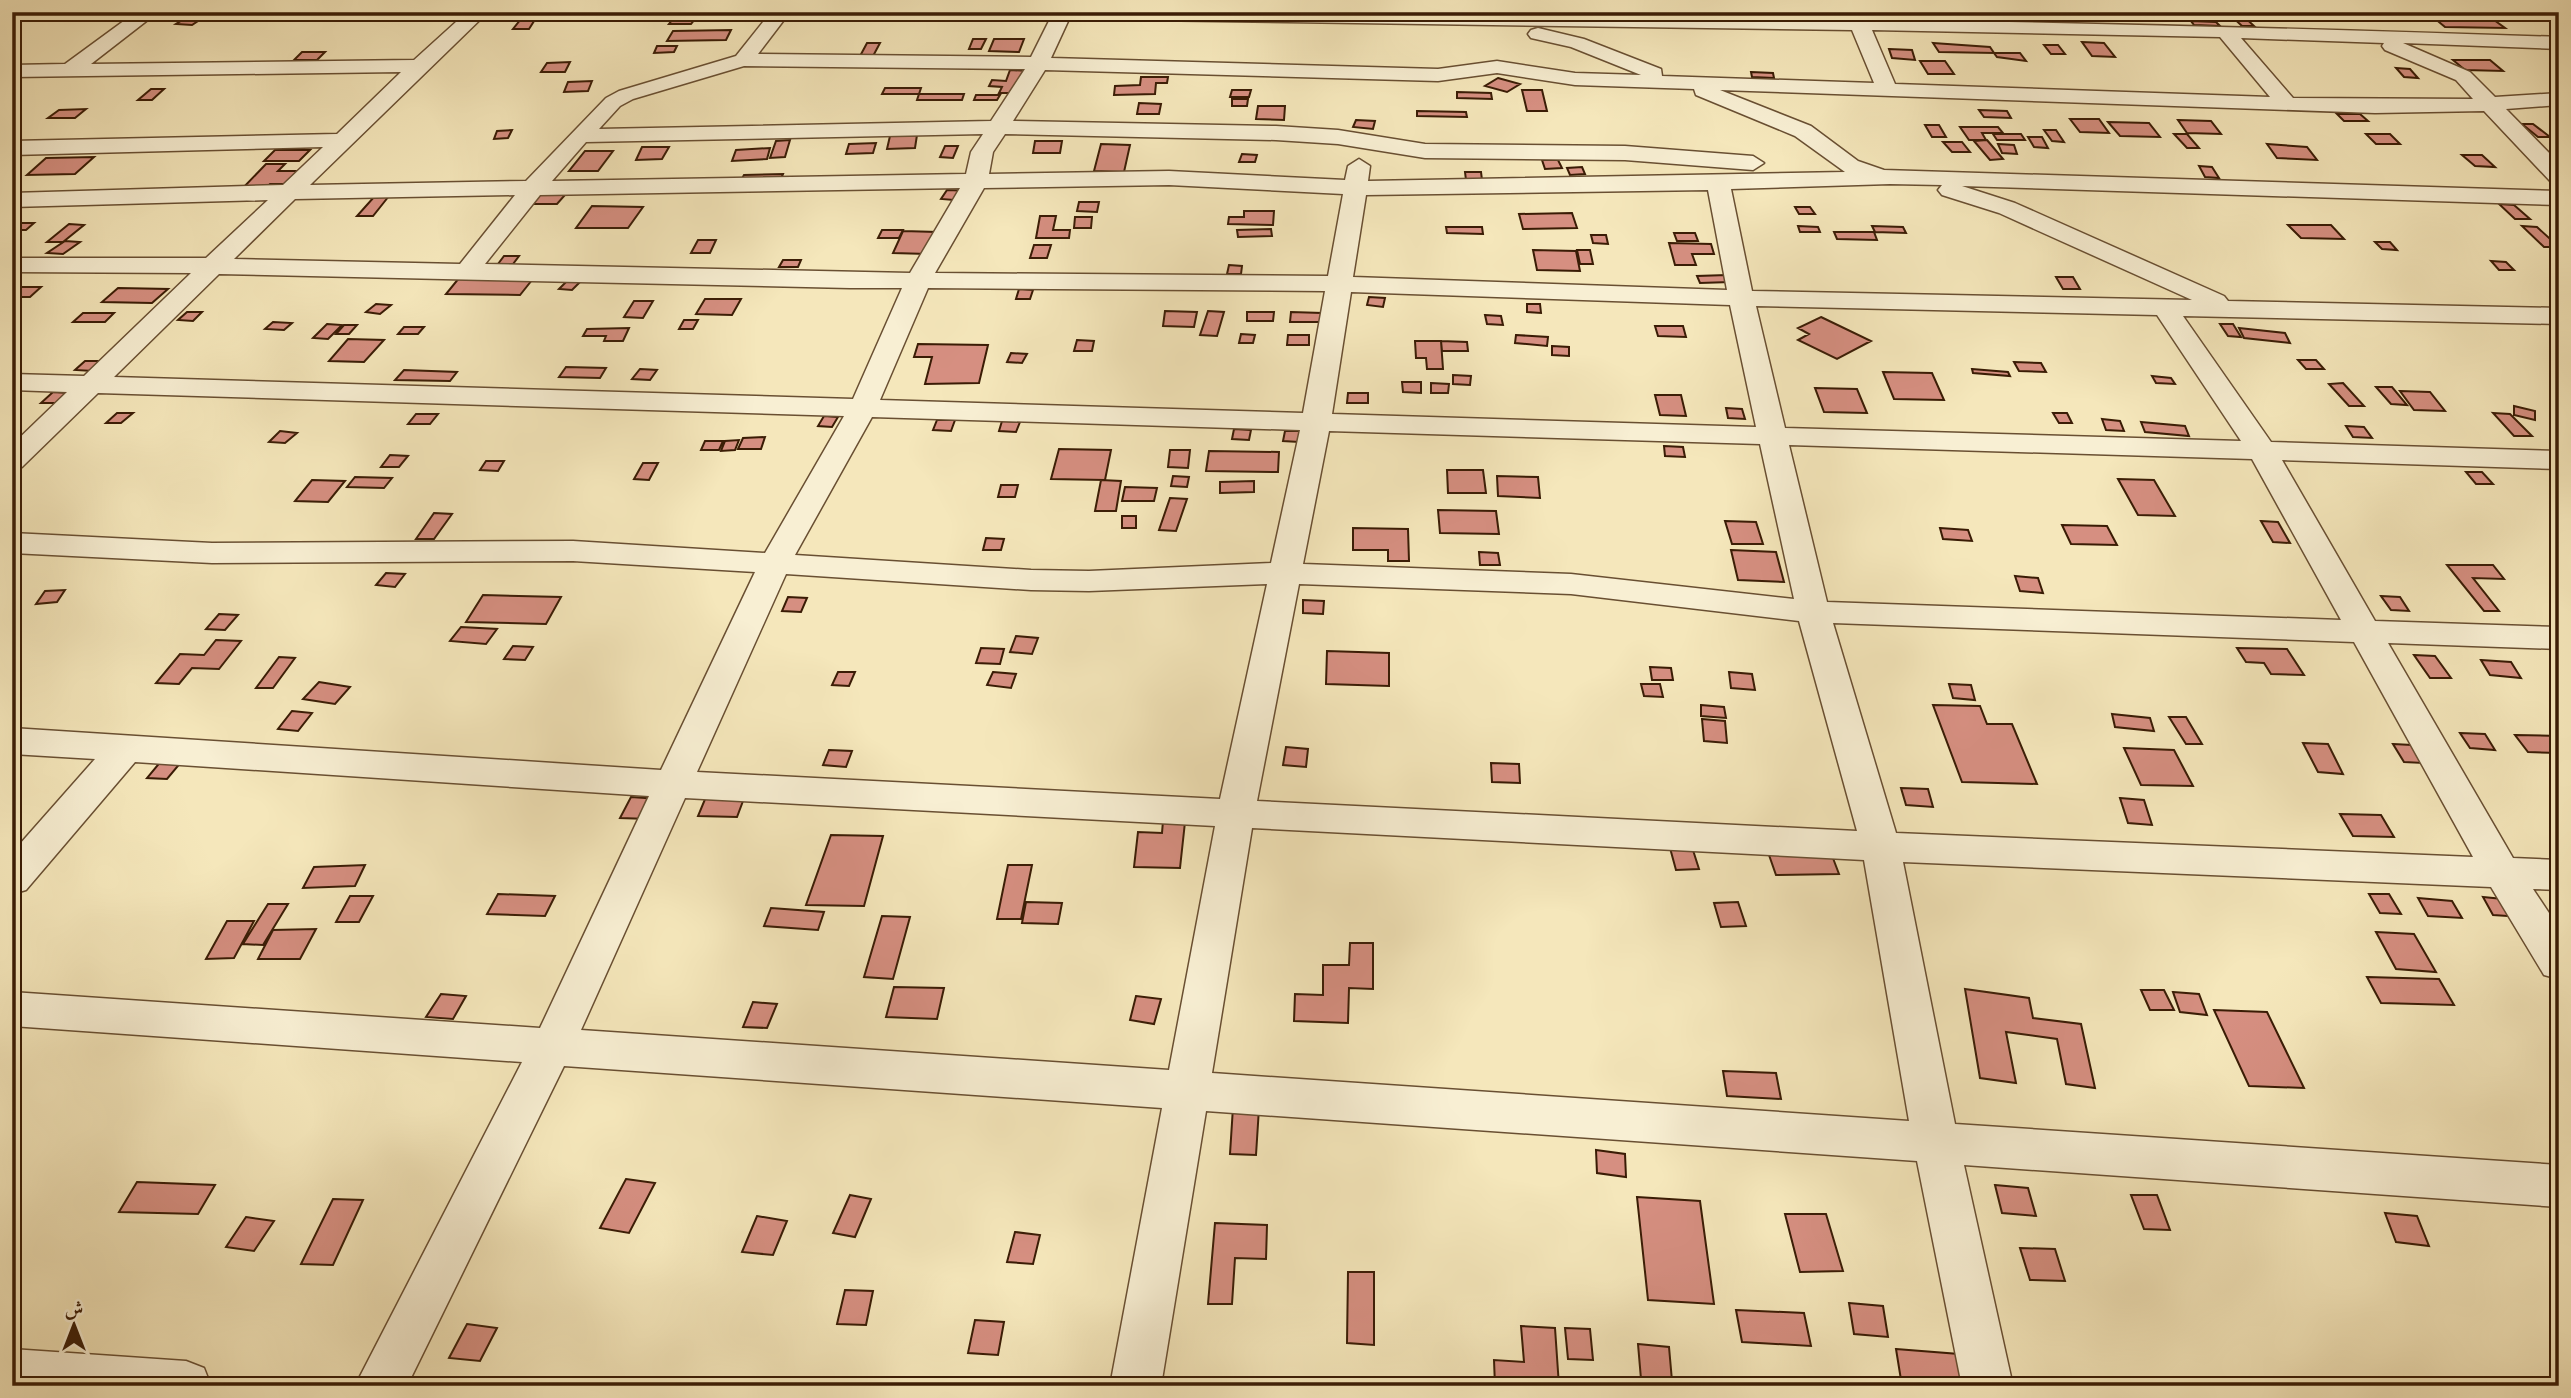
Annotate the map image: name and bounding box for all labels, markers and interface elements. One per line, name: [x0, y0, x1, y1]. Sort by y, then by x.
north arrow: [38, 1290, 108, 1360]
text: ش: [65, 1296, 83, 1321]

